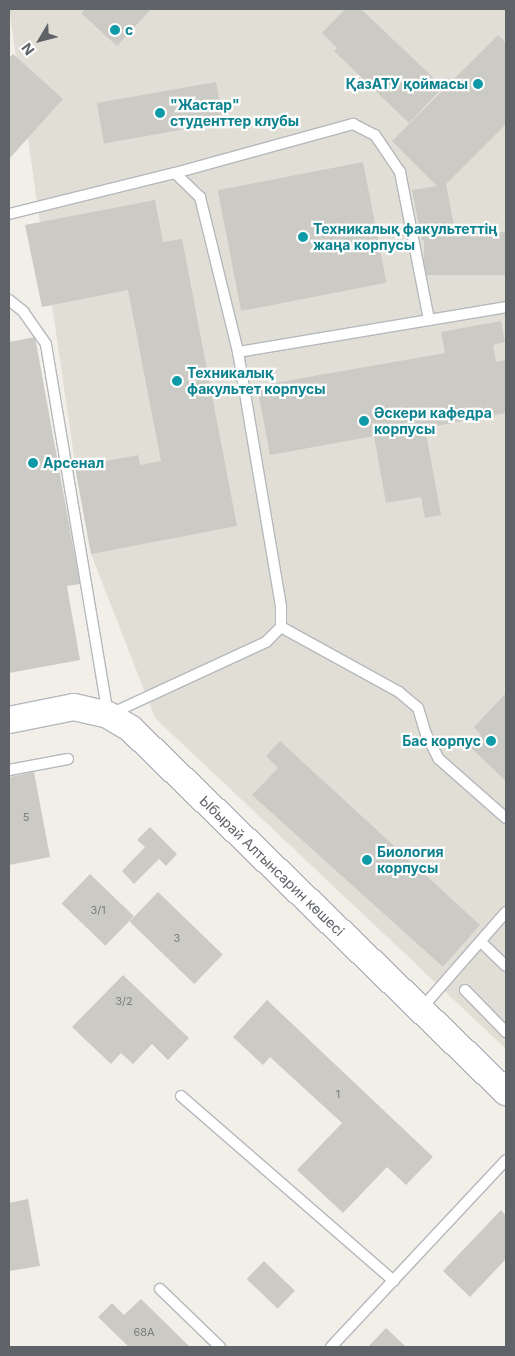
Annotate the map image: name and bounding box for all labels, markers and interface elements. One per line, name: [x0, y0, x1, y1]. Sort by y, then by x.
north arrow: [15, 15, 65, 65]
place label: с: [125, 22, 133, 38]
marker: с: [109, 24, 121, 36]
text: N: [18, 40, 38, 59]
place label: ҚазАТУ қоймасы: [346, 76, 468, 92]
marker: ҚазАТУ қоймасы: [472, 78, 484, 90]
place label: "Жастар" студенттер клубы: [170, 97, 299, 130]
marker: "Жастар" студенттер клубы: [154, 107, 166, 119]
place label: Техникалық факультеттің жаңа корпусы: [313, 221, 497, 253]
marker: Техникалық факультеттің жаңа корпусы: [297, 231, 309, 243]
place label: Техникалық факультет корпусы: [187, 365, 326, 398]
marker: Техникалық факультет корпусы: [171, 375, 183, 387]
place label: Әскери кафедра корпусы: [374, 405, 492, 438]
marker: Әскери кафедра корпусы: [358, 415, 370, 427]
place label: Арсенал: [43, 455, 104, 471]
marker: Арсенал: [27, 457, 39, 469]
place label: Бас корпус: [402, 733, 481, 749]
marker: Бас корпус: [485, 735, 497, 747]
street label: Ыбырай Алтынсарин көшесі: [196, 792, 348, 940]
house number: 5: [23, 810, 29, 824]
place label: Биология корпусы: [377, 844, 444, 876]
marker: Биология корпусы: [361, 854, 373, 866]
house number: 3/1: [90, 903, 106, 917]
house number: 3: [174, 931, 180, 945]
house number: 3/2: [115, 994, 133, 1008]
house number: 1: [336, 1087, 340, 1101]
house number: 68А: [133, 1325, 155, 1339]

